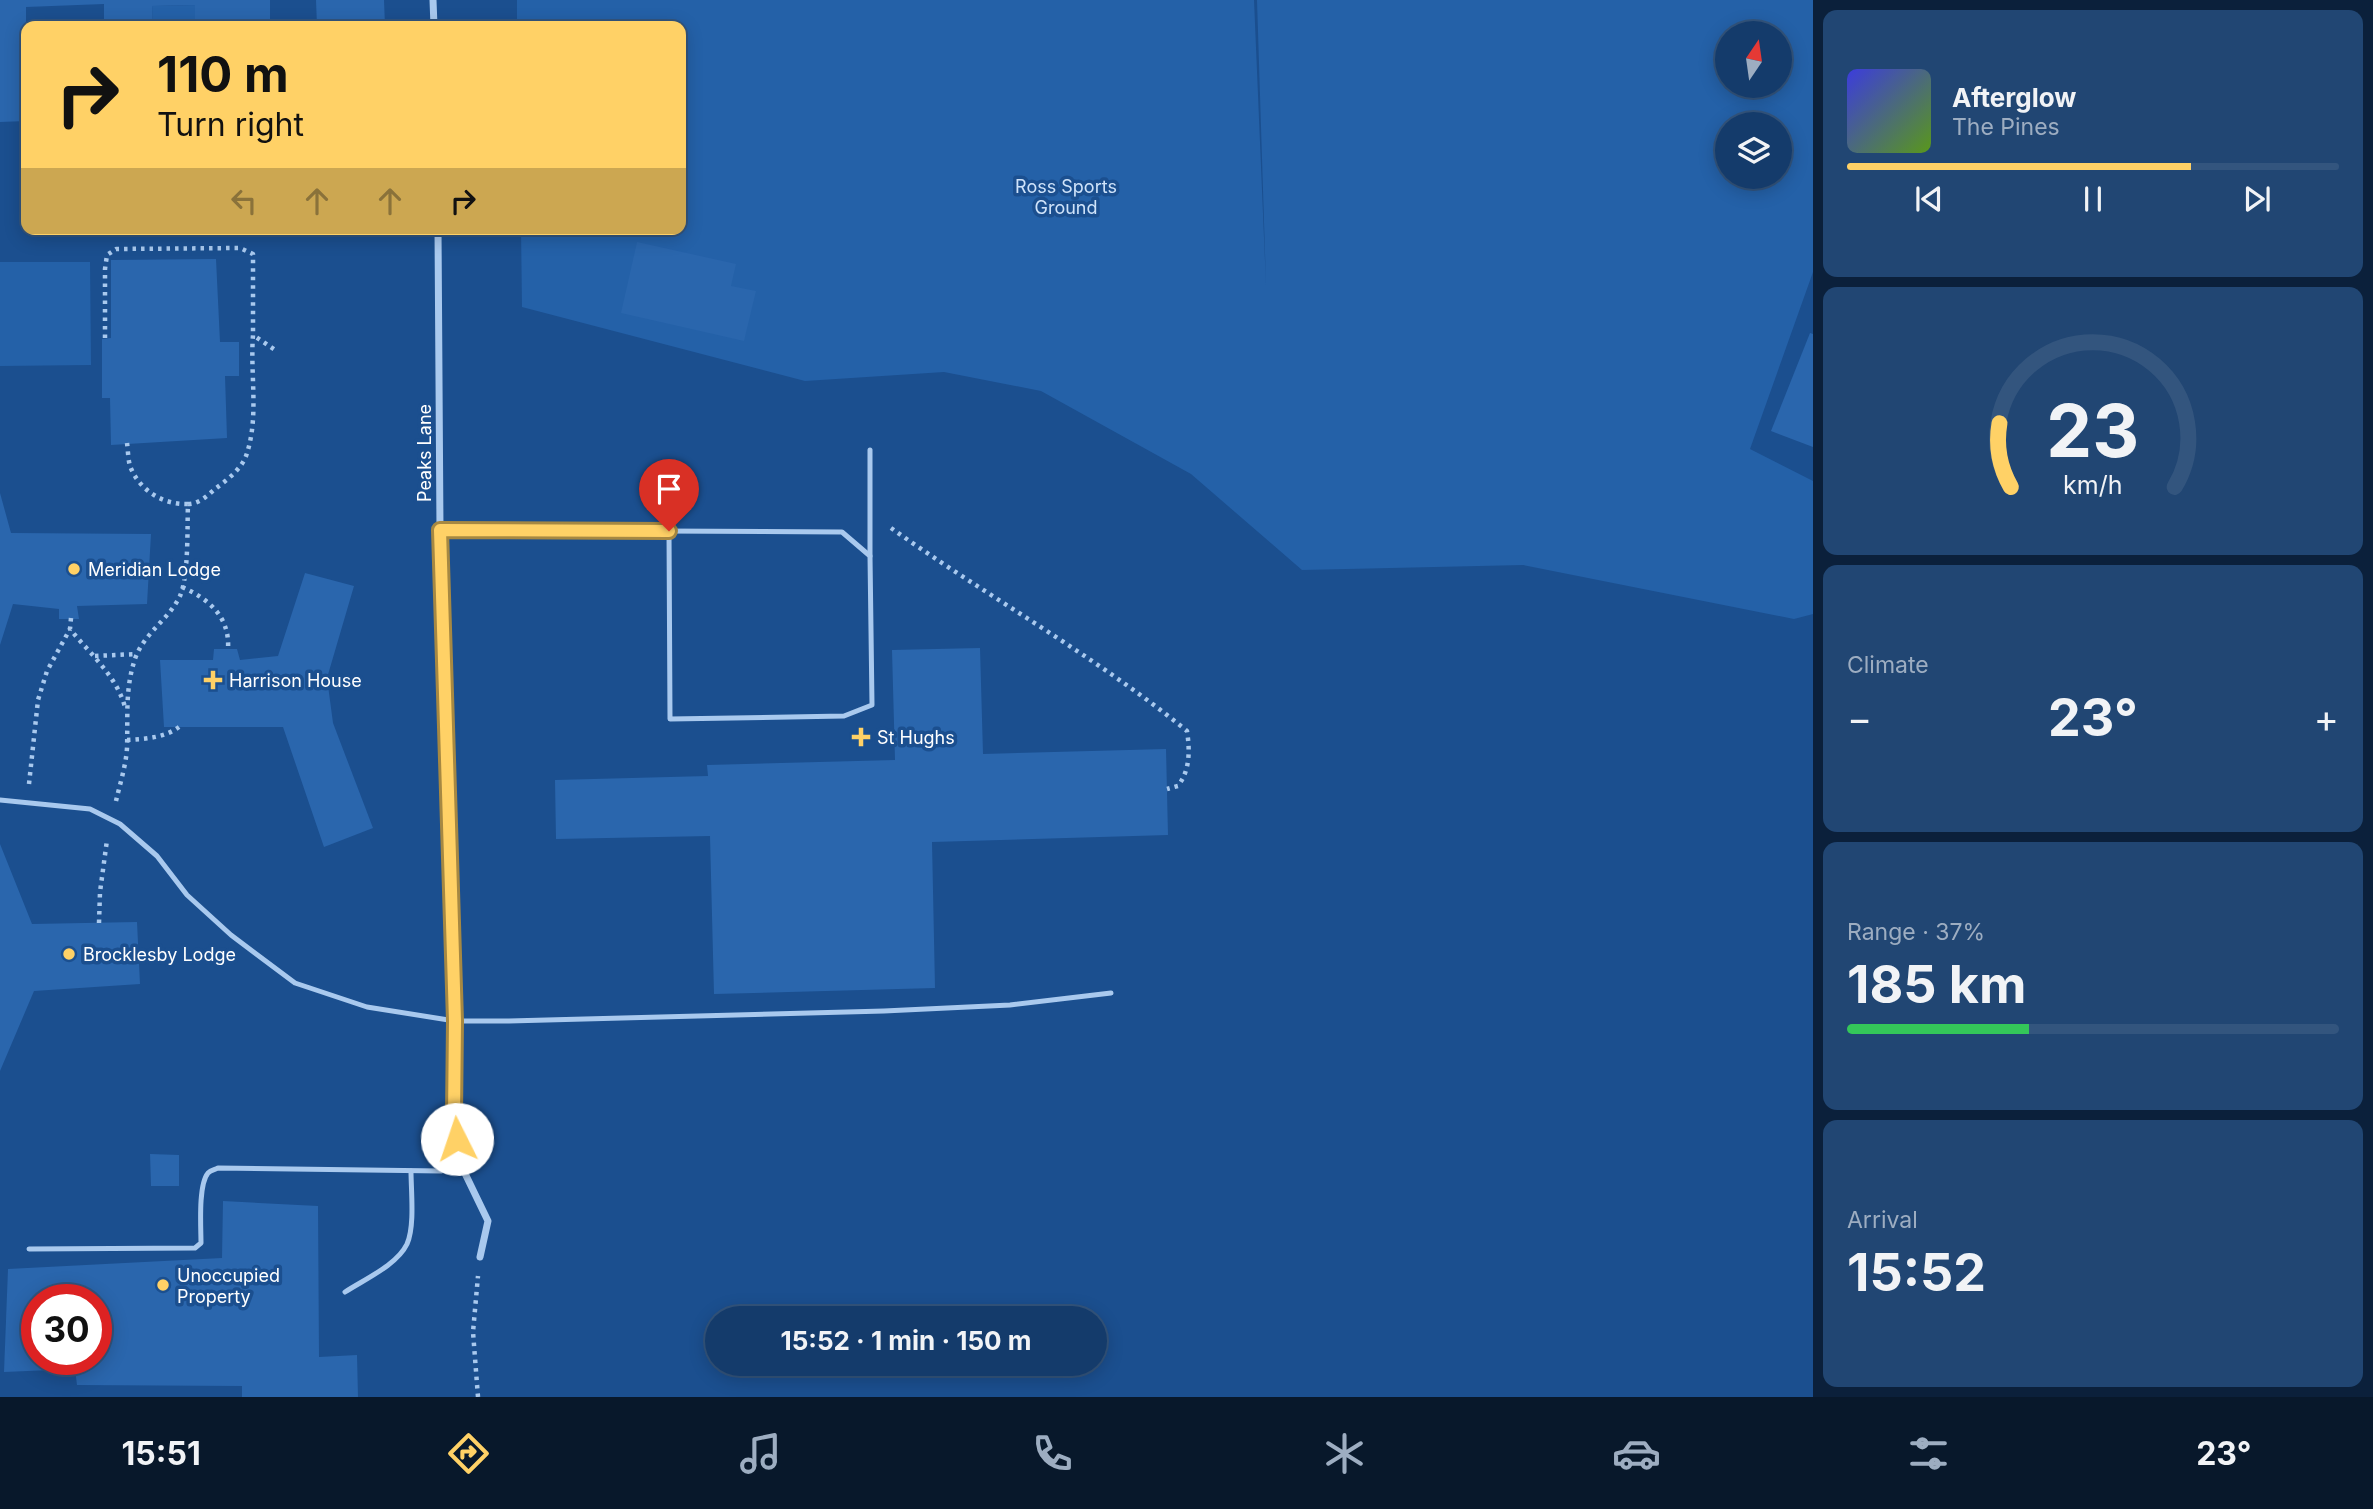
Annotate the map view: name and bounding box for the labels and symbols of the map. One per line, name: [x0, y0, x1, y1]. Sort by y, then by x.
north arrow: [1715, 21, 1792, 98]
park label: Ross Sports Ground: [1015, 176, 1117, 218]
street label: Peaks Lane: [414, 404, 435, 502]
pin: [639, 459, 699, 531]
place label: Meridian Lodge: [88, 559, 221, 580]
marker: Meridian Lodge: [66, 561, 82, 577]
marker: Harrison House: [203, 670, 223, 690]
place label: Harrison House: [229, 670, 362, 691]
marker: St Hughs: [851, 727, 871, 747]
place label: St Hughs: [877, 727, 955, 748]
place label: Brocklesby Lodge: [83, 944, 236, 965]
marker: Brocklesby Lodge: [61, 946, 77, 962]
position arrow: [420, 1102, 494, 1176]
place label: Unoccupied Property: [177, 1265, 280, 1307]
marker: Unoccupied Property: [155, 1277, 171, 1293]
speed limit sign: 30: [21, 1284, 112, 1375]

